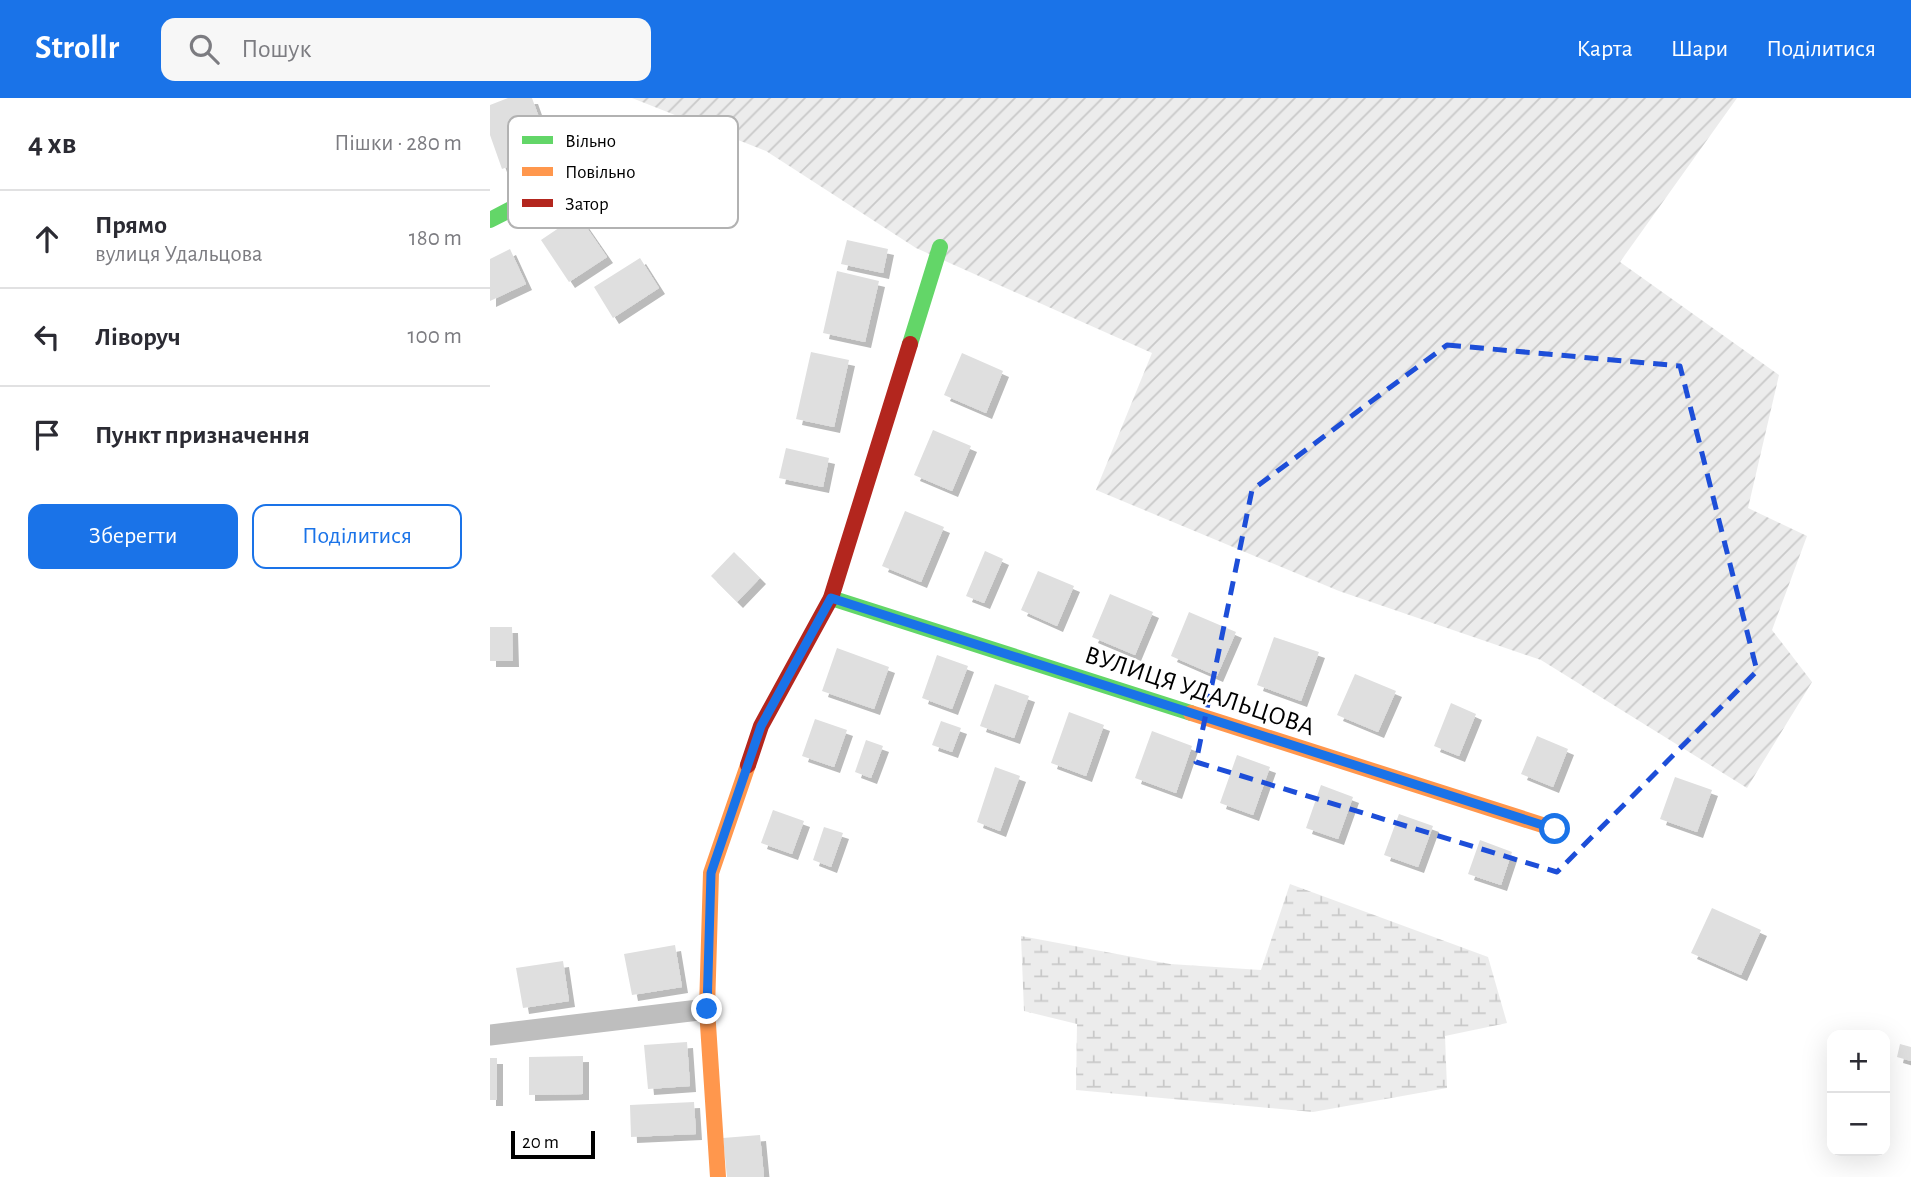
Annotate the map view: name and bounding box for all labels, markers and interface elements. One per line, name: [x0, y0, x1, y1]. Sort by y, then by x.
search box: [161, 18, 651, 81]
icon: search: [185, 30, 223, 68]
text: Strollr: [35, 32, 119, 65]
text: Пошук: [241, 36, 311, 62]
text: Карта: [1576, 37, 1633, 61]
text: Шари: [1671, 37, 1728, 61]
text: Поділитися: [1766, 37, 1876, 61]
legend: [508, 116, 738, 228]
text: 4 хв: [28, 129, 76, 159]
text: Пішки · 280 m: [334, 132, 462, 155]
text: Вільно: [565, 132, 616, 151]
text: Повільно: [565, 163, 635, 182]
text: Затор: [565, 195, 609, 214]
text: Прямо: [95, 212, 167, 238]
icon: ahead: [28, 220, 66, 258]
text: 180 m: [409, 227, 462, 250]
text: вулиця Удальцова: [95, 243, 263, 266]
icon: left: [28, 318, 66, 356]
text: Ліворуч: [95, 324, 181, 350]
text: 100 m: [408, 325, 462, 348]
icon: arrive: [28, 416, 66, 454]
text: Пункт призначення: [95, 422, 310, 448]
button: Зберегти: [28, 504, 238, 569]
button: Поділитися: [252, 504, 462, 569]
street label: ВУЛИЦЯ УДАЛЬЦОВА: [1082, 641, 1318, 740]
route start: [1539, 813, 1570, 844]
route end: [691, 993, 722, 1024]
map controls: [1827, 1030, 1890, 1156]
button: +: [1827, 1030, 1890, 1093]
button: −: [1827, 1093, 1890, 1156]
scale bar: [511, 1128, 595, 1160]
text: 20 m: [522, 1133, 559, 1152]

